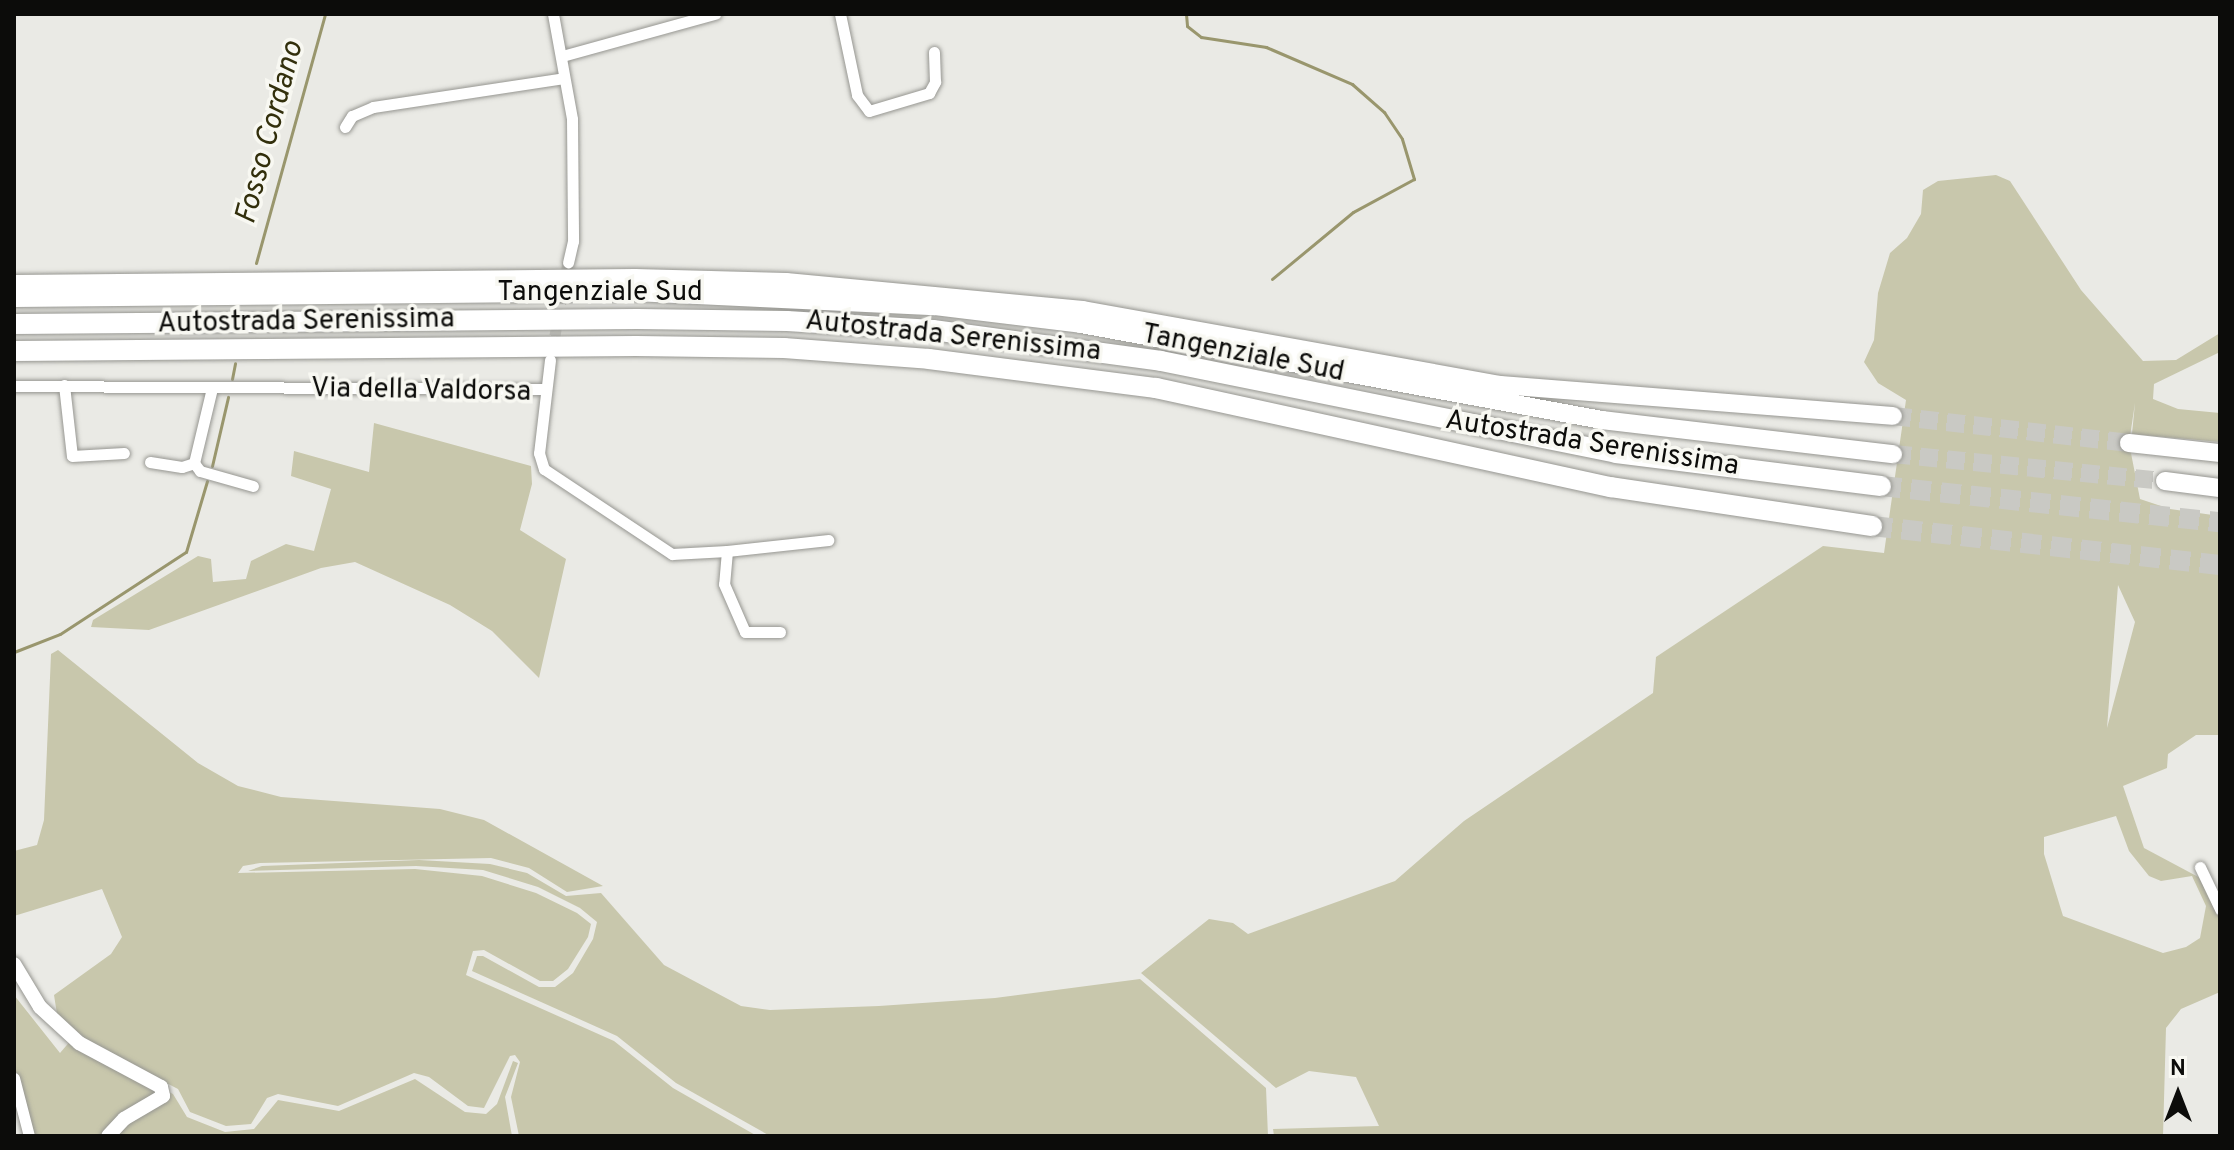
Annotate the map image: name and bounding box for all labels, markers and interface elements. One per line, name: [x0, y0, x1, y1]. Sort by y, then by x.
water label: Fosso Cordano: [229, 38, 313, 228]
street label: Tangenziale Sud: [497, 276, 703, 310]
street label: Autostrada Serenissima: [157, 303, 455, 341]
street label: Autostrada Serenissima: [804, 305, 1102, 369]
street label: Tangenziale Sud: [1139, 318, 1347, 390]
street label: Via della Valdorsa: [310, 372, 532, 410]
street label: Autostrada Serenissima: [1443, 404, 1741, 484]
north arrow: [2138, 1054, 2218, 1134]
text: N: [2170, 1056, 2186, 1083]

